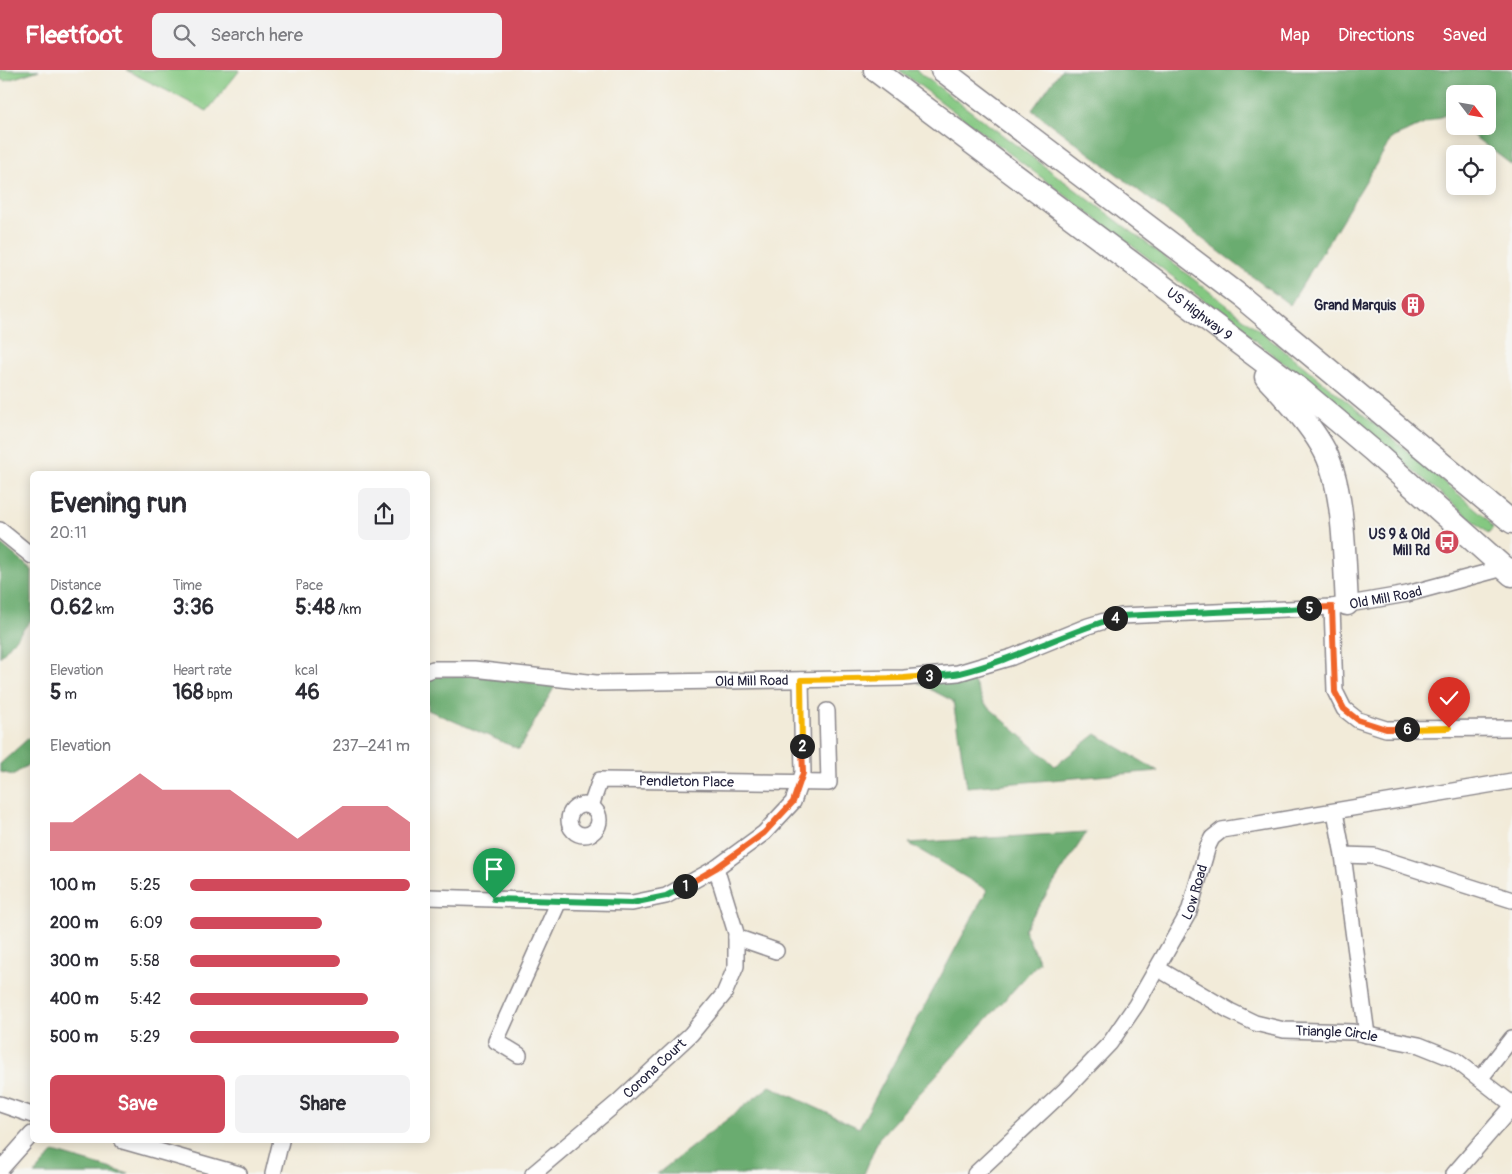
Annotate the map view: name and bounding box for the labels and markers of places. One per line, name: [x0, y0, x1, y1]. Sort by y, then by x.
building icon: Grand Marquis: [1400, 292, 1426, 318]
place label: Grand Marquis: [1314, 297, 1397, 314]
place label: US 9 & Old Mill Rd: [1368, 526, 1430, 559]
bus stop icon: US 9 & Old Mill Rd: [1434, 529, 1460, 555]
pin: 5: [1296, 596, 1322, 620]
pin: 4: [1102, 606, 1128, 630]
pin: 3: [916, 664, 942, 688]
pin: [1428, 677, 1470, 728]
pin: 6: [1394, 716, 1420, 742]
pin: 2: [790, 734, 814, 758]
pin: [473, 848, 515, 899]
pin: 1: [672, 874, 698, 898]

